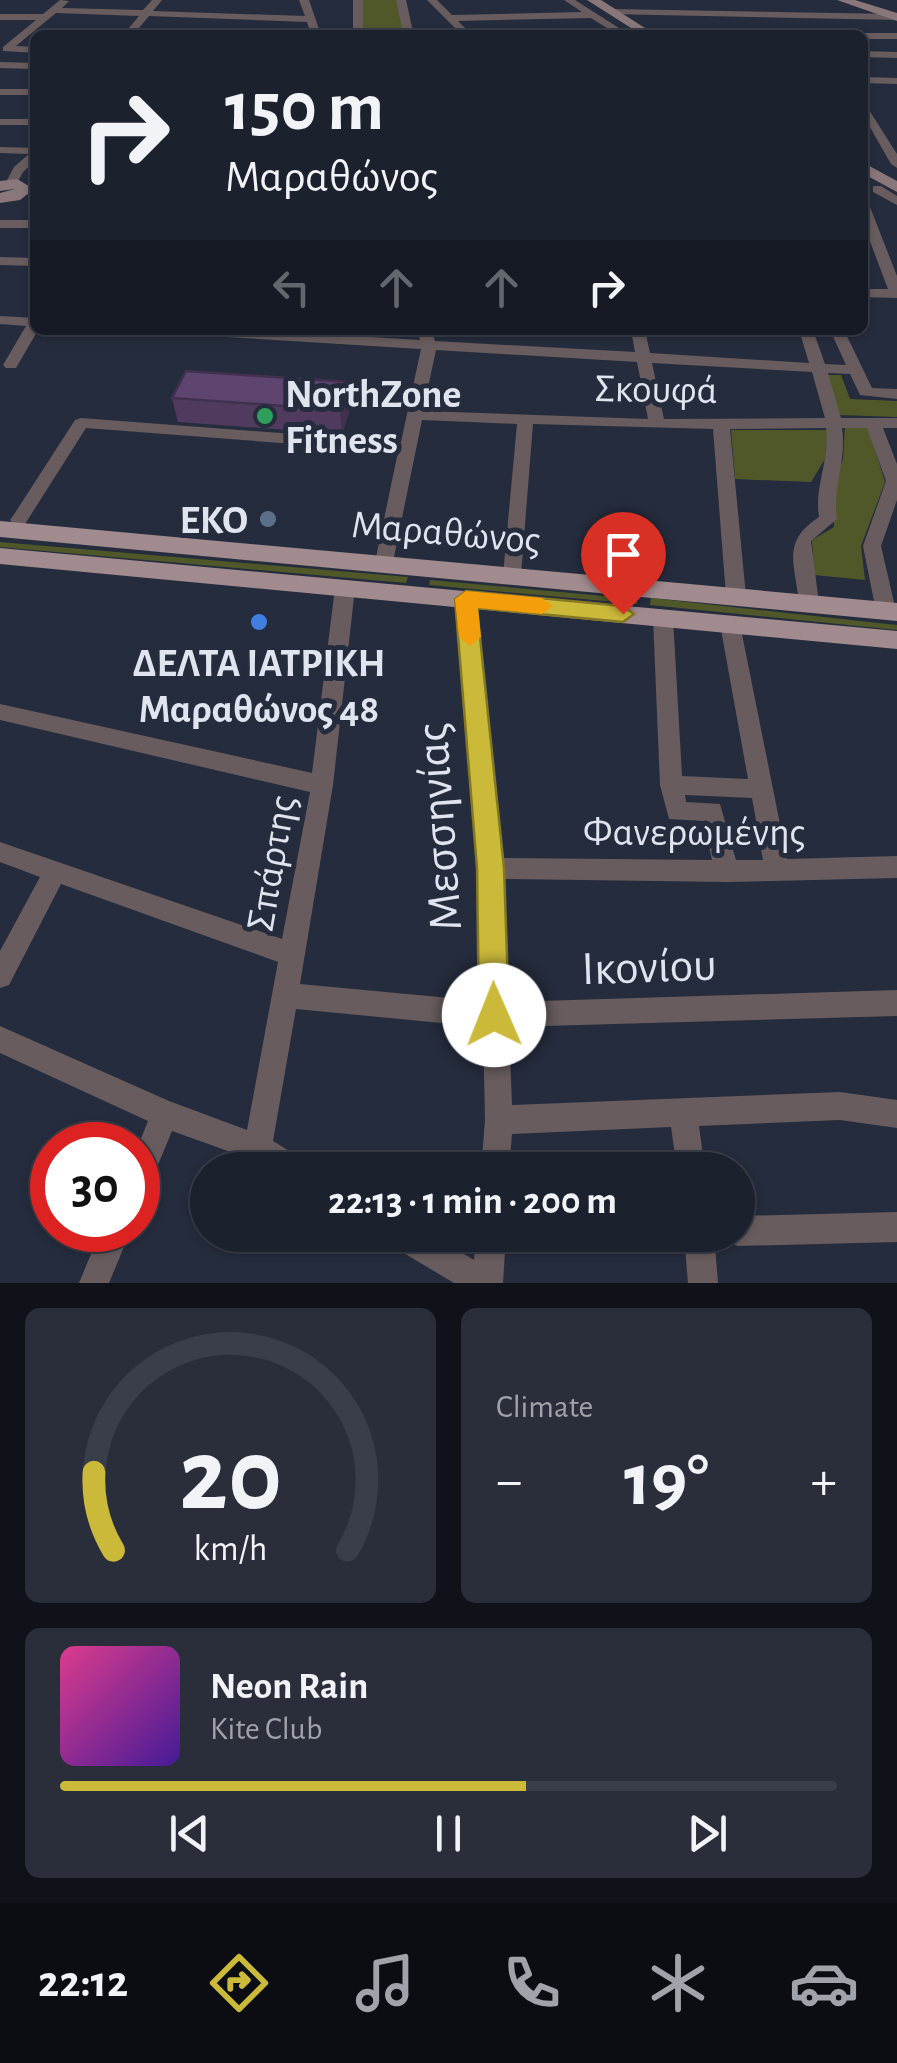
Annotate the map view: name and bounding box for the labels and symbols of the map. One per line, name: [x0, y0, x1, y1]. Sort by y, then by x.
street label: Σκουφά: [594, 369, 718, 411]
place label: NorthZone Fitness: [285, 375, 461, 461]
marker: NorthZone Fitness: [254, 405, 276, 427]
place label: EKO: [179, 501, 248, 541]
street label: Μαραθώνος: [350, 505, 542, 561]
marker: EKO: [257, 508, 279, 530]
pin: [581, 512, 666, 615]
marker: ΔΕΛΤΑ ΙΑΤΡΙΚΗ Μαραθώνος 48: [248, 611, 270, 633]
place label: ΔΕΛΤΑ ΙΑΤΡΙΚΗ Μαραθώνος 48: [133, 644, 385, 730]
street label: Μεσσηνίας: [409, 721, 471, 932]
street label: Σπάρτης: [240, 792, 304, 934]
street label: Φανερωμένης: [583, 813, 805, 853]
street label: Ικονίου: [581, 942, 717, 994]
position arrow: [442, 963, 546, 1067]
speed limit sign: 30: [30, 1122, 160, 1252]

